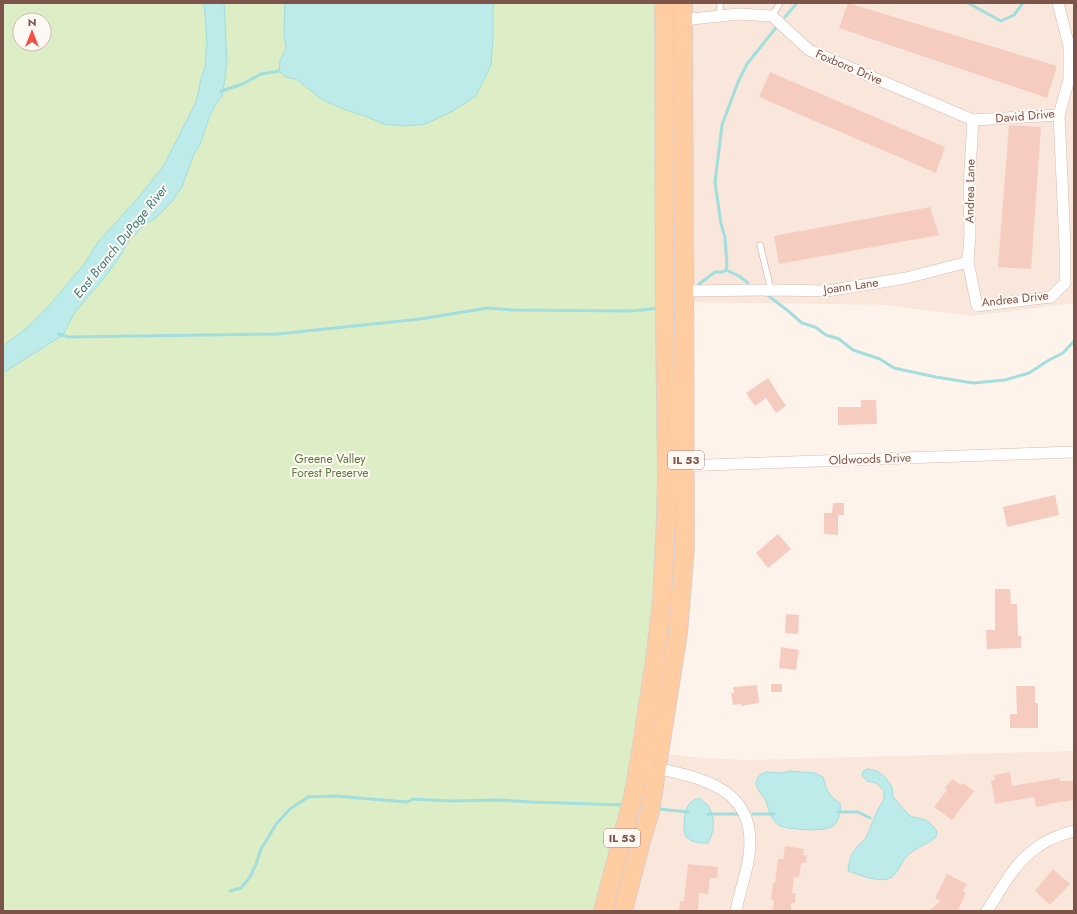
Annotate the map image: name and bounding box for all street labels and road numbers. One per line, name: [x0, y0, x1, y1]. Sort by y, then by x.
street label: Foxboro Drive: [813, 45, 885, 89]
street label: David Drive: [995, 104, 1055, 128]
street label: Andrea Lane: [960, 159, 980, 223]
street label: Joann Lane: [821, 273, 880, 299]
street label: Andrea Drive: [981, 287, 1049, 311]
street label: Oldwoods Drive: [829, 449, 911, 469]
road number: IL 53: [668, 451, 704, 469]
road number: IL 53: [604, 829, 640, 847]

